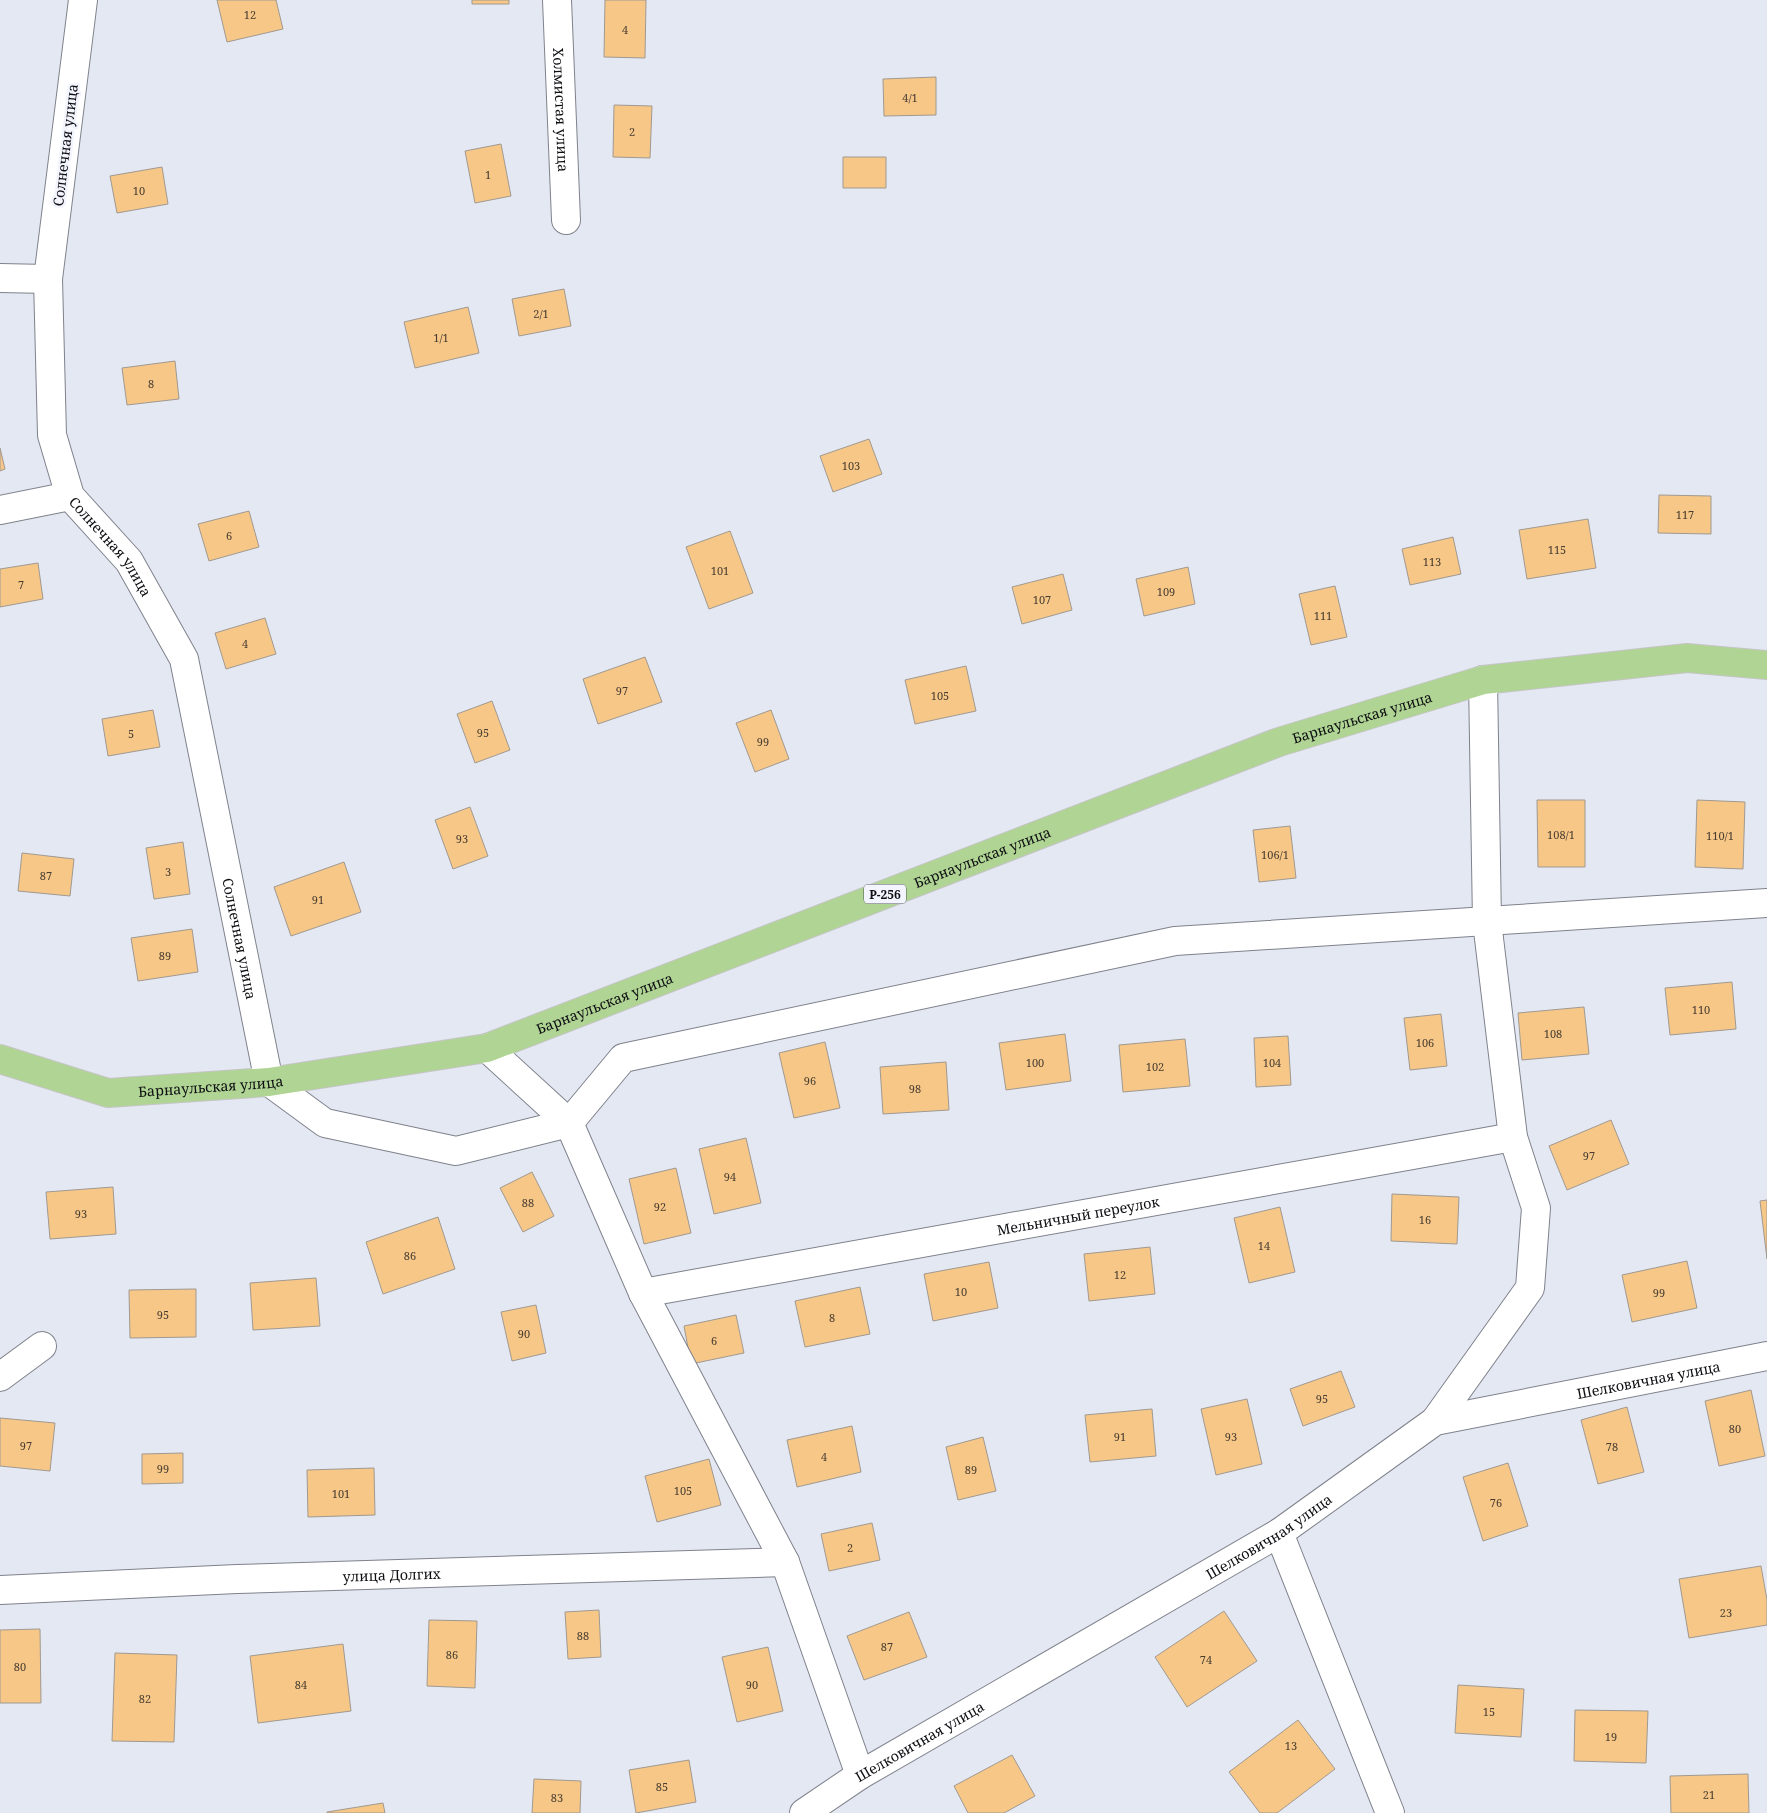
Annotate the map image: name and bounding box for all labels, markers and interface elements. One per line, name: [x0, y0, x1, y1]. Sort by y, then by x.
house number: 12: [244, 7, 256, 22]
house number: 4: [622, 22, 628, 37]
street label: Холмистая улица: [549, 47, 574, 172]
street label: Солнечная улица: [48, 83, 82, 207]
house number: 4/1: [902, 90, 918, 105]
house number: 2: [629, 124, 635, 139]
house number: 1: [485, 167, 491, 182]
house number: 10: [133, 183, 145, 198]
house number: 2/1: [533, 306, 549, 321]
house number: 1/1: [433, 330, 449, 345]
house number: 8: [148, 376, 154, 391]
house number: 103: [842, 458, 860, 473]
street label: Солнечная улица: [65, 492, 156, 600]
house number: 117: [1676, 507, 1694, 522]
house number: 6: [226, 528, 232, 543]
house number: 115: [1548, 542, 1566, 557]
house number: 113: [1423, 554, 1441, 569]
house number: 101: [711, 563, 729, 578]
house number: 7: [18, 577, 24, 592]
house number: 109: [1157, 584, 1175, 599]
house number: 107: [1033, 592, 1051, 607]
house number: 111: [1314, 608, 1332, 623]
house number: 4: [242, 636, 248, 651]
house number: 97: [616, 683, 628, 698]
street label: Барнаульская улица: [1290, 687, 1434, 747]
house number: 105: [931, 688, 949, 703]
house number: 95: [477, 725, 489, 740]
house number: 5: [128, 726, 134, 741]
house number: 99: [757, 734, 769, 749]
street label: Барнаульская улица: [911, 822, 1053, 892]
house number: 108/1: [1547, 827, 1575, 842]
house number: 110/1: [1706, 828, 1734, 843]
house number: 93: [456, 831, 468, 846]
house number: 106/1: [1261, 847, 1289, 862]
house number: 3: [165, 864, 171, 879]
house number: 87: [40, 868, 52, 883]
street label: Солнечная улица: [219, 876, 262, 1001]
road number: Р-256: [864, 884, 906, 904]
house number: 91: [312, 892, 324, 907]
house number: 89: [159, 948, 171, 963]
street label: Барнаульская улица: [533, 968, 676, 1038]
house number: 110: [1692, 1002, 1710, 1017]
house number: 108: [1544, 1026, 1562, 1041]
house number: 106: [1416, 1035, 1434, 1050]
house number: 100: [1026, 1055, 1044, 1070]
house number: 104: [1263, 1055, 1281, 1070]
house number: 102: [1146, 1059, 1164, 1074]
street label: Барнаульская улица: [137, 1070, 284, 1100]
house number: 96: [804, 1073, 816, 1088]
house number: 98: [909, 1081, 921, 1096]
house number: 97: [1583, 1148, 1595, 1163]
house number: 94: [724, 1169, 736, 1184]
street label: Мельничный переулок: [995, 1191, 1162, 1239]
house number: 88: [522, 1195, 534, 1210]
house number: 92: [654, 1199, 666, 1214]
house number: 93: [75, 1206, 87, 1221]
house number: 16: [1419, 1212, 1431, 1227]
house number: 14: [1258, 1238, 1270, 1253]
house number: 86: [404, 1248, 416, 1263]
house number: 12: [1114, 1267, 1126, 1282]
house number: 10: [955, 1284, 967, 1299]
house number: 99: [1653, 1285, 1665, 1300]
house number: 95: [157, 1307, 169, 1322]
house number: 8: [829, 1310, 835, 1325]
house number: 90: [518, 1326, 530, 1341]
house number: 6: [711, 1333, 717, 1348]
street label: Шелковичная улица: [1575, 1356, 1722, 1403]
house number: 95: [1316, 1391, 1328, 1406]
house number: 80: [1729, 1421, 1741, 1436]
house number: 91: [1114, 1429, 1126, 1444]
house number: 93: [1225, 1429, 1237, 1444]
house number: 97: [20, 1438, 32, 1453]
house number: 78: [1606, 1439, 1618, 1454]
house number: 4: [821, 1449, 827, 1464]
house number: 99: [157, 1461, 169, 1476]
house number: 89: [965, 1462, 977, 1477]
house number: 105: [674, 1483, 692, 1498]
house number: 101: [332, 1486, 350, 1501]
street label: Шелковичная улица: [1202, 1489, 1335, 1583]
house number: 76: [1490, 1495, 1502, 1510]
house number: 2: [847, 1540, 853, 1555]
street label: улица Долгих: [342, 1563, 442, 1585]
house number: 23: [1720, 1605, 1732, 1620]
house number: 88: [577, 1628, 589, 1643]
house number: 87: [881, 1639, 893, 1654]
house number: 86: [446, 1647, 458, 1662]
house number: 74: [1200, 1652, 1212, 1667]
house number: 80: [14, 1659, 26, 1674]
house number: 84: [295, 1677, 307, 1692]
house number: 90: [746, 1677, 758, 1692]
house number: 82: [139, 1691, 151, 1706]
street label: Шелковичная улица: [851, 1696, 987, 1786]
house number: 15: [1483, 1704, 1495, 1719]
house number: 19: [1605, 1729, 1617, 1744]
house number: 13: [1285, 1738, 1297, 1753]
house number: 85: [656, 1779, 668, 1794]
house number: 21: [1703, 1787, 1715, 1802]
house number: 83: [551, 1790, 563, 1805]

